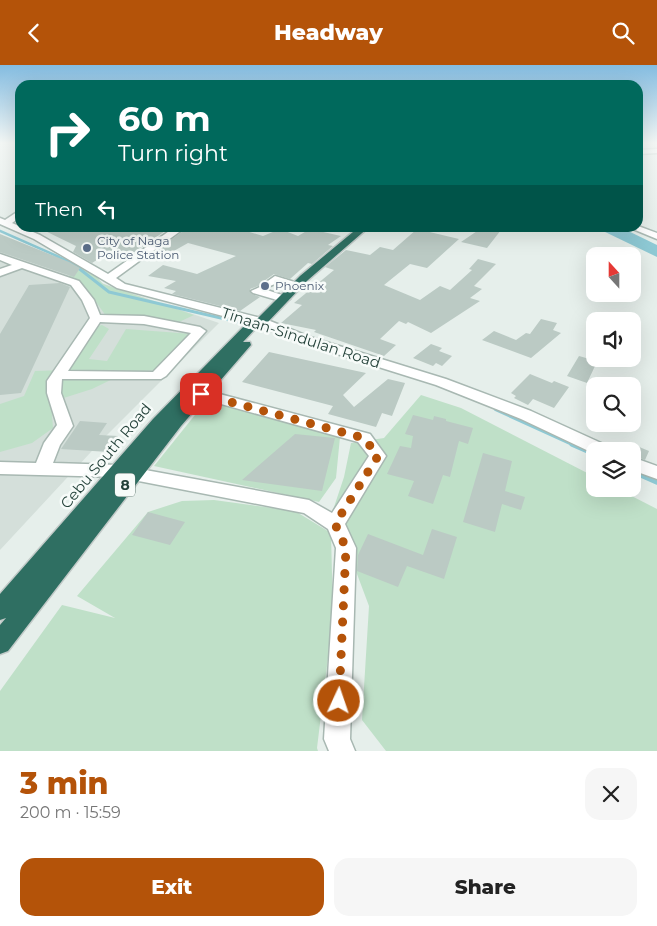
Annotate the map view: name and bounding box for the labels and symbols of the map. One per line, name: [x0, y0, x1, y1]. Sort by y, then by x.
place label: City of Naga Police Station: [97, 233, 179, 262]
marker: City of Naga Police Station: [81, 242, 93, 254]
north arrow: [586, 247, 641, 303]
place label: Phoenix: [275, 278, 325, 293]
marker: Phoenix: [259, 280, 271, 292]
street label: Tinaan-Sindulan Road: [219, 303, 383, 372]
pin: [180, 373, 222, 415]
street label: Cebu South Road: [56, 399, 155, 512]
road number: 8: [115, 473, 135, 497]
position arrow: [312, 674, 364, 726]

